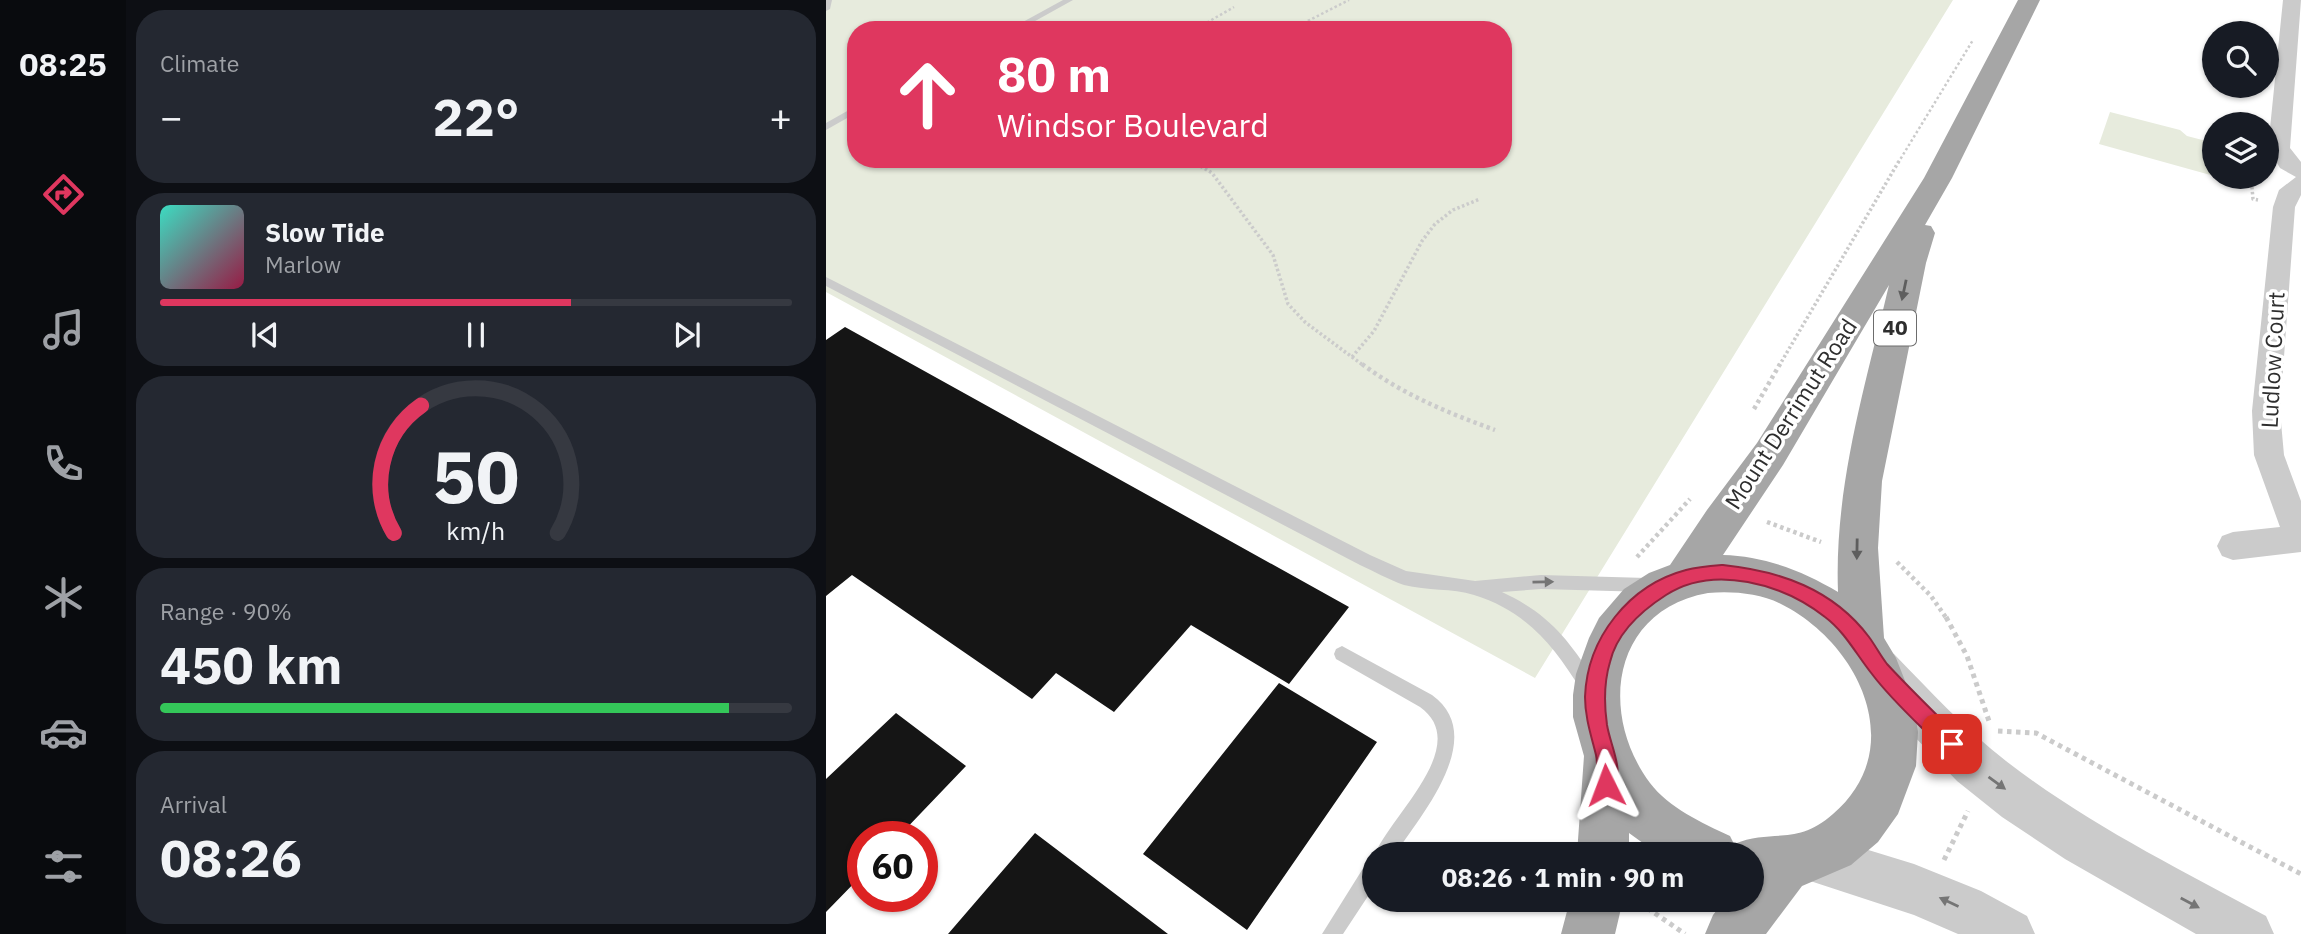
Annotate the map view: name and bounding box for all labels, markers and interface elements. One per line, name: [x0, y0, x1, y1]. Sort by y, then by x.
map controls: [2202, 21, 2279, 189]
button: search: [2202, 21, 2279, 98]
text: 80 m: [997, 42, 1111, 105]
text: 08:25: [19, 43, 107, 85]
text: Climate: [160, 48, 239, 78]
icon: ahead: [882, 49, 973, 140]
text: 22°: [433, 83, 519, 150]
text: −: [160, 92, 183, 141]
text: +: [769, 92, 792, 141]
text: Windsor Boulevard: [997, 104, 1269, 146]
button: layers: [2202, 112, 2279, 189]
icon: directions: [39, 170, 88, 219]
text: Slow Tide: [265, 215, 385, 249]
text: Marlow: [265, 249, 341, 279]
one-way arrow: [1898, 279, 1909, 301]
street label: Ludlow Court: [2253, 291, 2291, 429]
icon: music: [39, 305, 88, 354]
road number: 40: [1874, 310, 1916, 346]
street label: Mount Derrimut Road: [1717, 312, 1863, 514]
icon: previous: [246, 316, 284, 354]
icon: pause: [457, 316, 495, 354]
icon: next: [668, 316, 706, 354]
text: 50: [432, 428, 520, 523]
icon: phone: [39, 439, 88, 488]
text: km/h: [447, 514, 505, 547]
one-way arrow: [1851, 538, 1863, 560]
icon: climate: [39, 573, 88, 622]
one-way arrow: [1532, 577, 1554, 588]
text: Range · 90%: [160, 596, 292, 626]
text: 450 km: [160, 631, 342, 698]
icon: car: [39, 708, 88, 757]
pin: [1922, 714, 1982, 774]
icon: arrive: [1933, 725, 1971, 763]
position arrow: [1569, 748, 1643, 822]
one-way arrow: [1988, 776, 2006, 791]
text: Arrival: [160, 789, 227, 819]
speed limit sign: 60: [847, 821, 938, 912]
text: 08:26: [160, 824, 302, 891]
icon: filters: [39, 842, 88, 891]
text: 08:26 · 1 min · 90 m: [1442, 860, 1684, 894]
one-way arrow: [1939, 896, 1959, 908]
one-way arrow: [2181, 897, 2200, 909]

